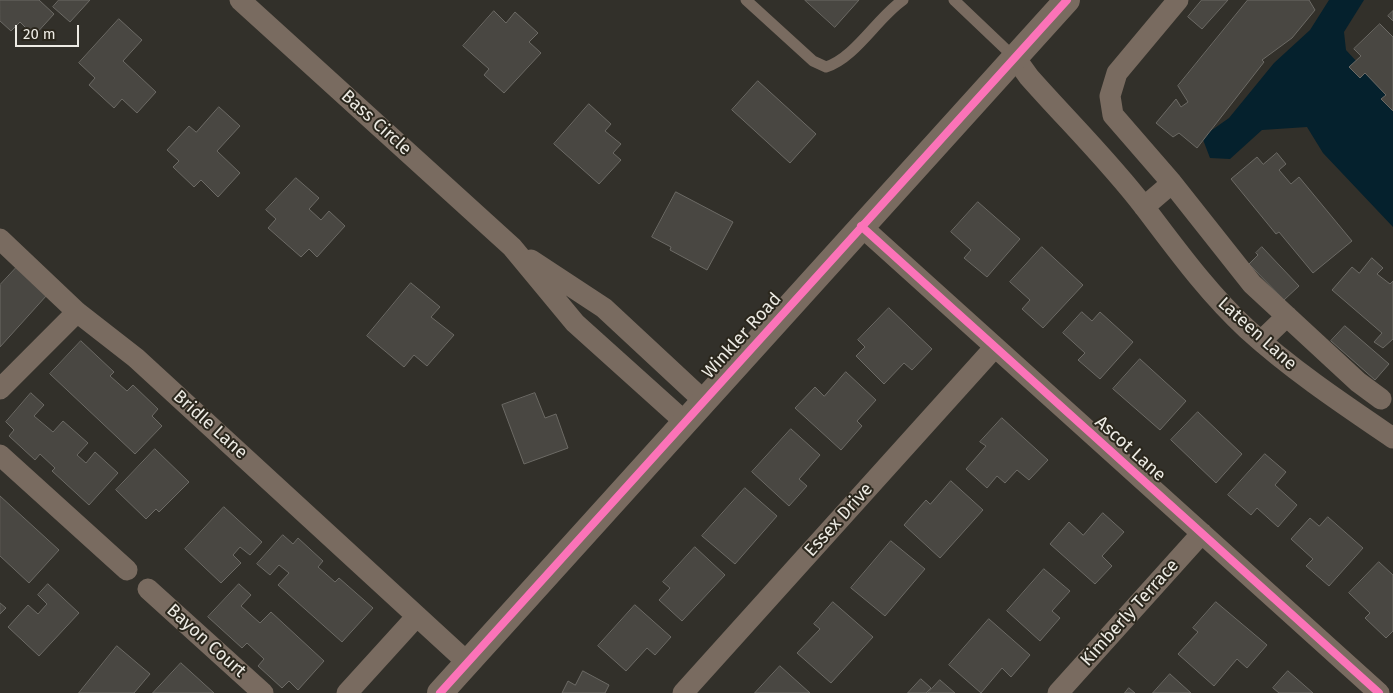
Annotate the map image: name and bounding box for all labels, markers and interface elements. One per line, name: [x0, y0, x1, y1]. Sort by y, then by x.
scale bar: [18, 15, 81, 47]
text: 20 m: [23, 25, 56, 43]
street label: Bass Circle: [336, 86, 416, 160]
street label: Winkler Road: [698, 289, 786, 383]
street label: Lateen Lane: [1213, 293, 1301, 375]
street label: Bridle Lane: [168, 386, 252, 464]
street label: Ascot Lane: [1090, 412, 1170, 486]
street label: Essex Drive: [800, 479, 878, 561]
street label: Kimberly Terrace: [1076, 555, 1184, 671]
street label: Bayon Court: [162, 600, 250, 682]

